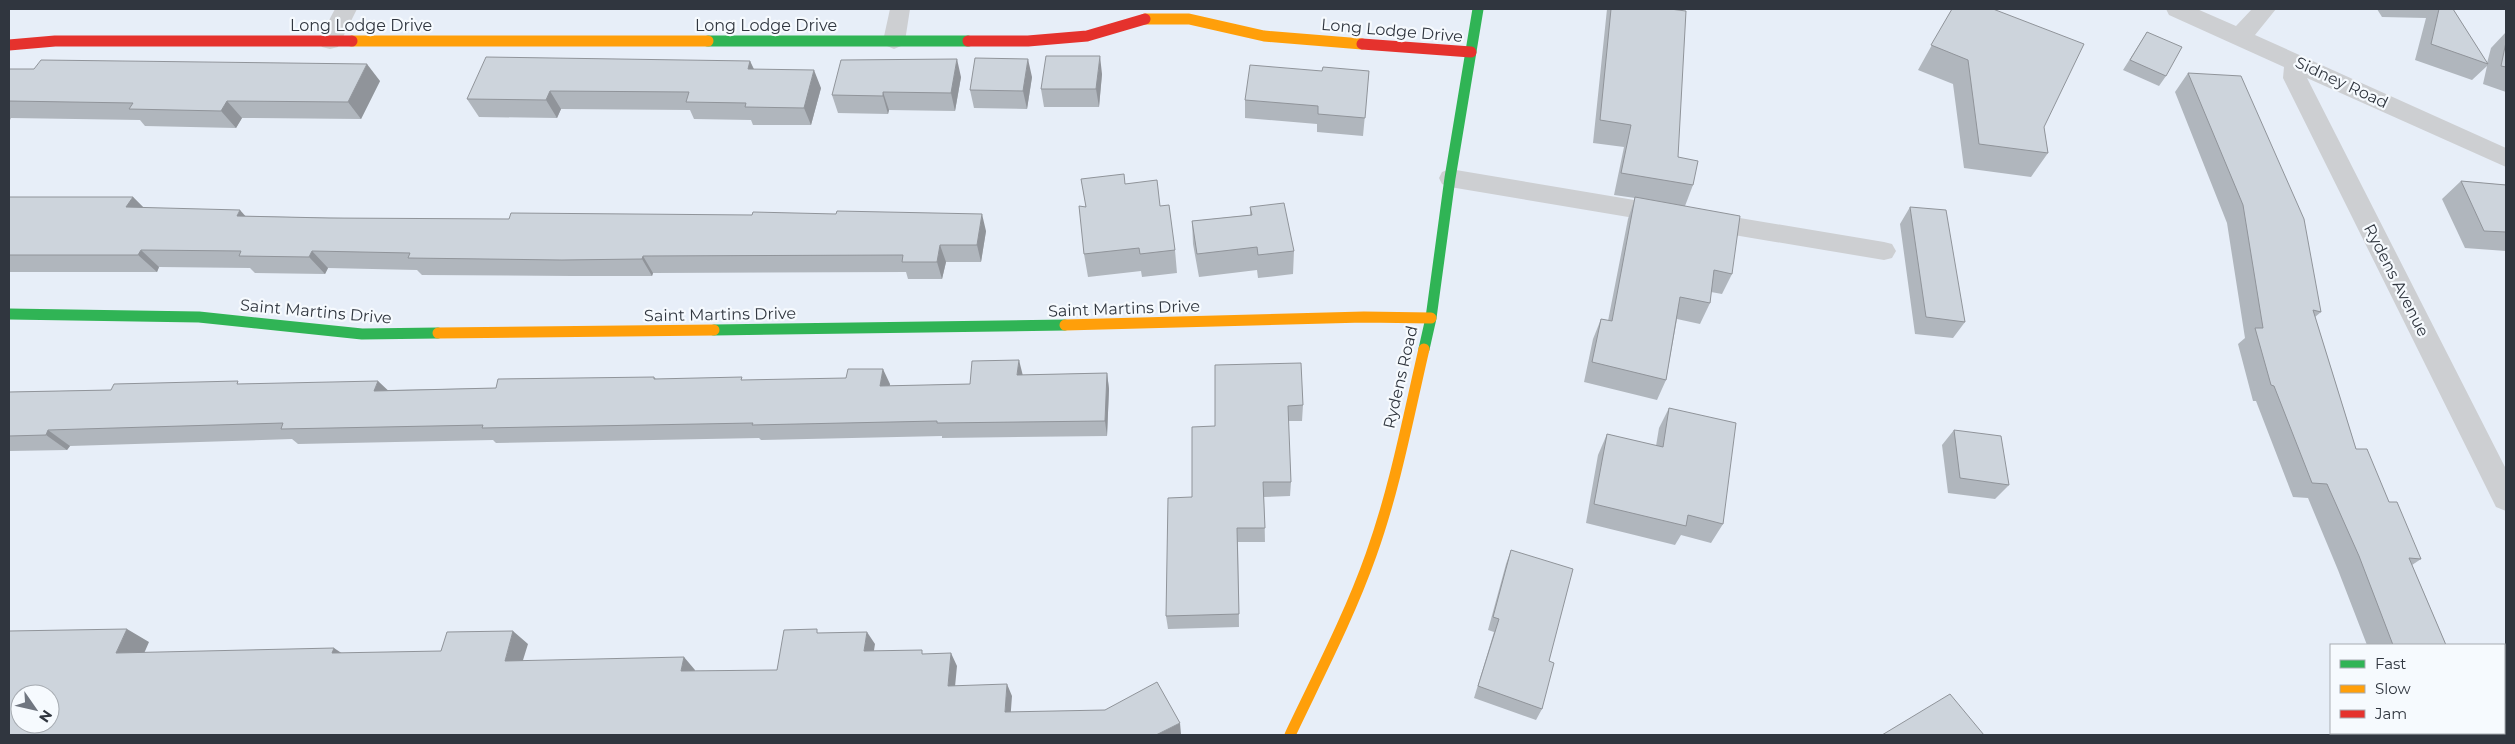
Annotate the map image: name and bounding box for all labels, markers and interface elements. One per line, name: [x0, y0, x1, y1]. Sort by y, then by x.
street label: Long Lodge Drive: [1320, 15, 1464, 46]
street label: Long Lodge Drive: [290, 16, 432, 35]
street label: Long Lodge Drive: [695, 16, 837, 35]
street label: Sidney Road: [2292, 53, 2391, 112]
street label: Rydens Avenue: [2360, 221, 2433, 340]
street label: Saint Martins Drive: [239, 295, 392, 328]
street label: Saint Martins Drive: [1048, 296, 1200, 321]
street label: Saint Martins Drive: [644, 304, 796, 325]
street label: Rydens Road: [1379, 324, 1422, 430]
legend: [2330, 644, 2505, 734]
text: Fast: [2375, 654, 2406, 673]
text: Slow: [2375, 679, 2411, 698]
north arrow: [10, 684, 60, 734]
text: Jam: [2374, 704, 2407, 723]
text: N: [35, 707, 56, 726]

